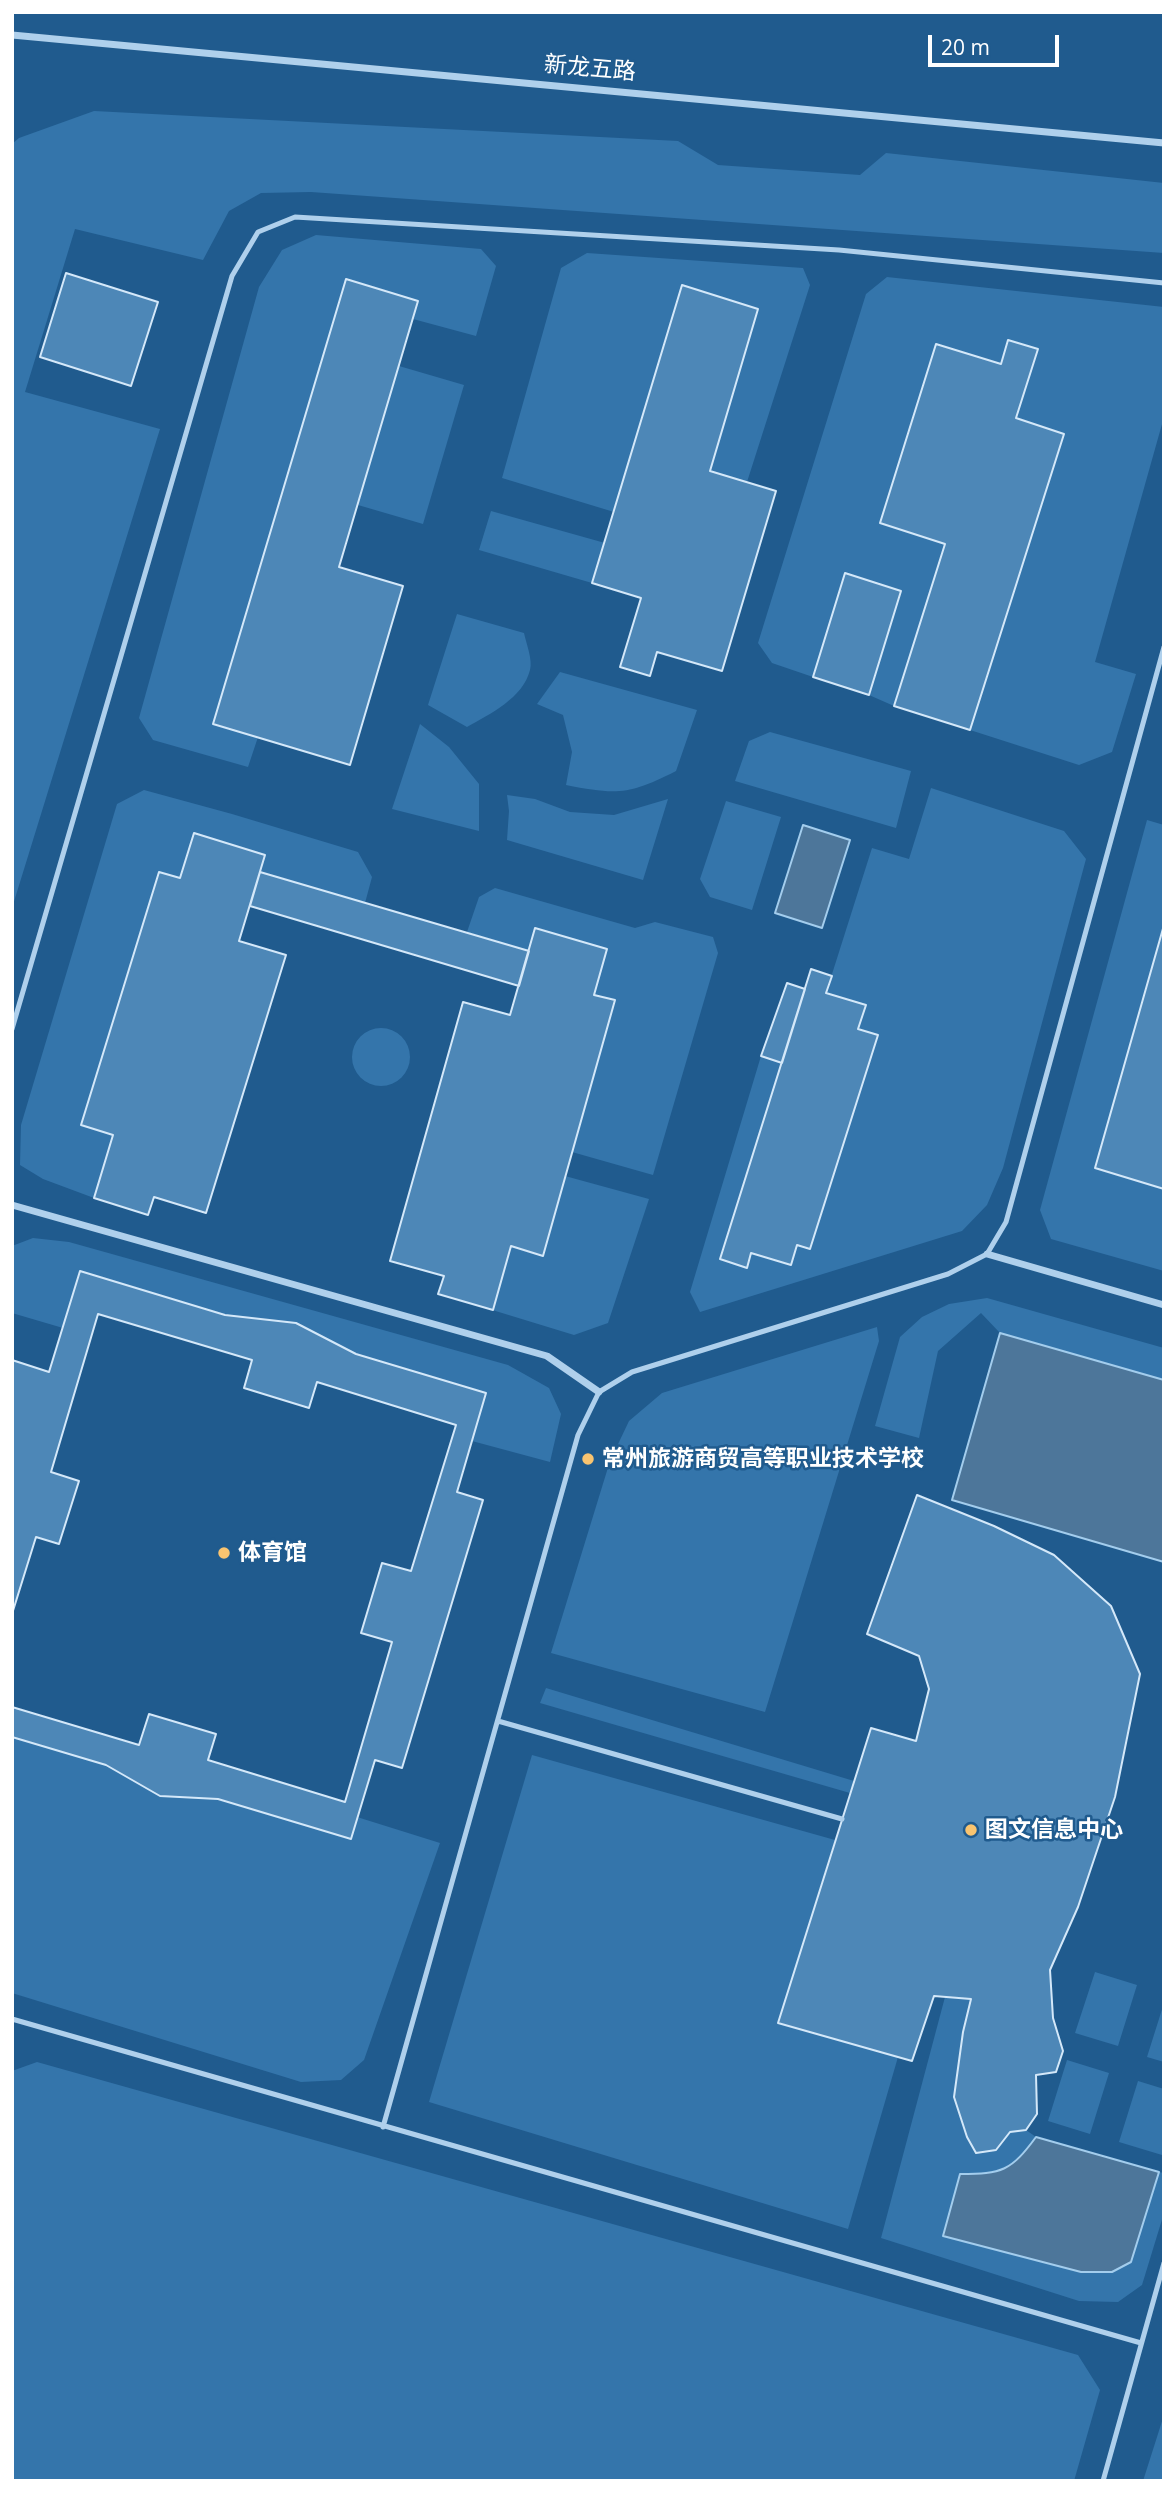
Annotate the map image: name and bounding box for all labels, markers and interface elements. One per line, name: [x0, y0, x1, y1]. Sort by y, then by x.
scale bar: [931, 21, 1062, 65]
text: 20 m: [941, 33, 990, 61]
street label: 新龙五路: [543, 51, 637, 87]
place label: 常州旅游商贸高等职业技术学校: [602, 1445, 924, 1473]
marker: 常州旅游商贸高等职业技术学校: [580, 1451, 596, 1467]
place label: 体育馆: [238, 1539, 307, 1567]
marker: 体育馆: [216, 1545, 232, 1561]
place label: 图文信息中心: [985, 1816, 1123, 1844]
marker: 图文信息中心: [963, 1822, 979, 1838]

